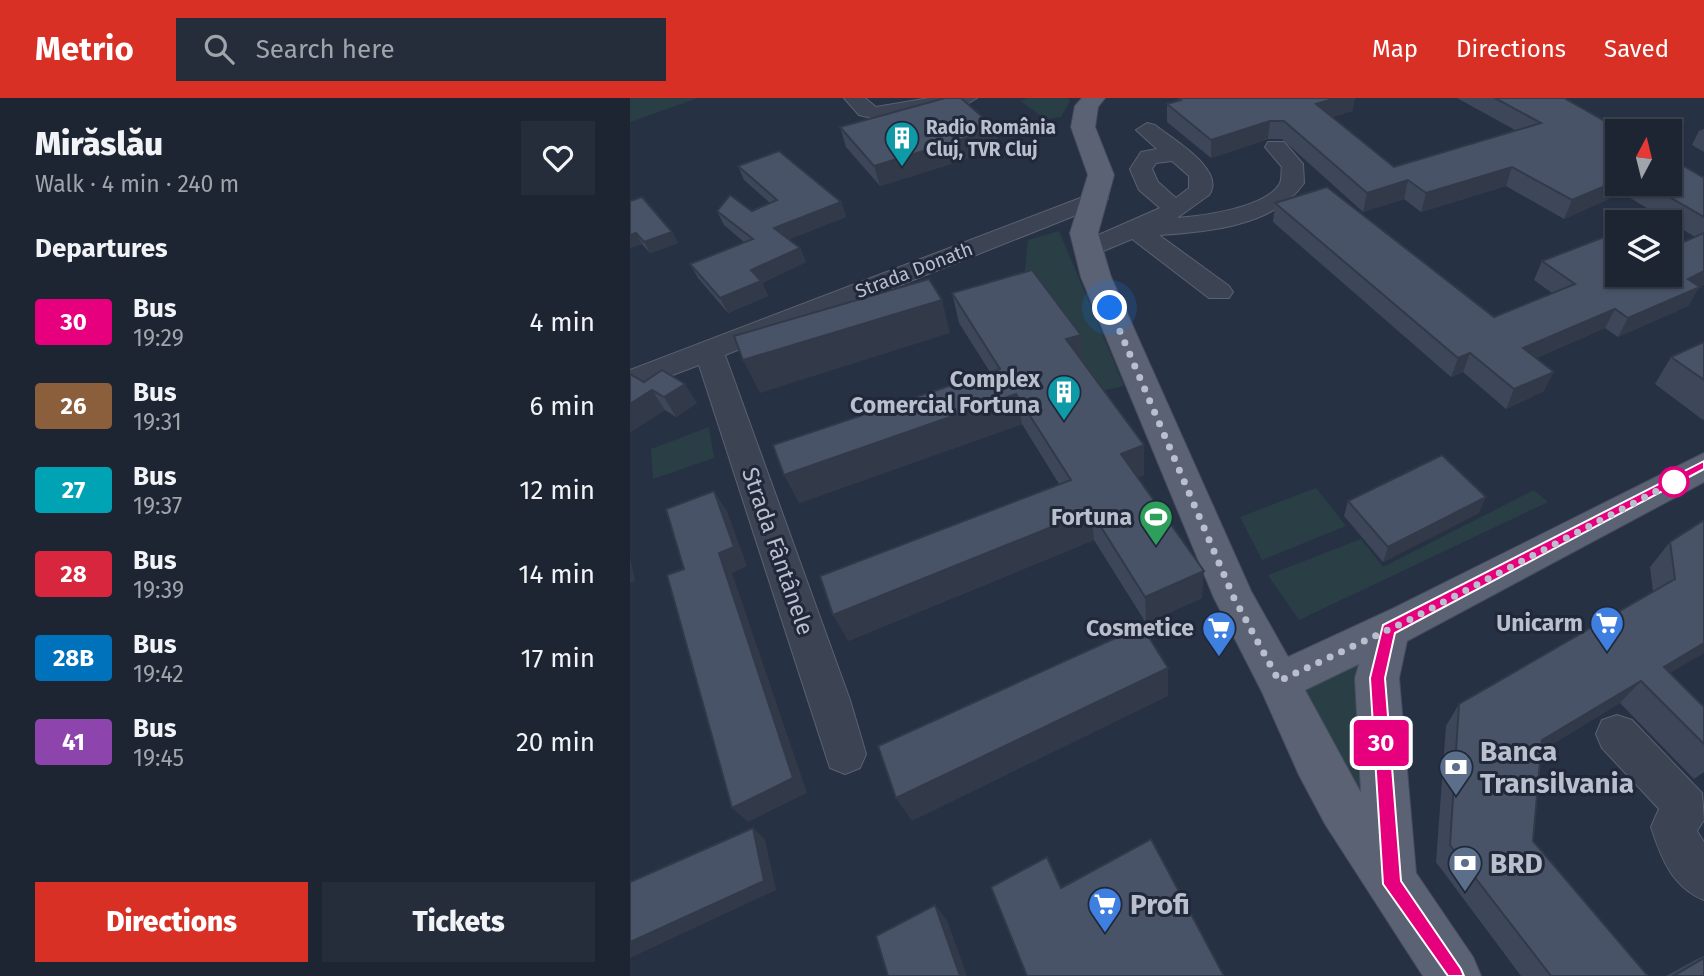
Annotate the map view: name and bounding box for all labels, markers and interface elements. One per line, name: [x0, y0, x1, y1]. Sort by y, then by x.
search box: [176, 18, 666, 81]
text: Metrio: [35, 29, 134, 69]
icon: search: [200, 30, 238, 68]
text: Search here: [256, 34, 395, 65]
text: Map: [1372, 35, 1418, 63]
text: Directions: [1456, 35, 1566, 63]
text: Saved: [1604, 35, 1669, 63]
place label: Radio România Cluj, TVR Cluj: [926, 116, 1056, 161]
building icon: Radio România Cluj, TVR Cluj: [883, 119, 921, 168]
north arrow: [1605, 119, 1682, 196]
map controls: [1605, 119, 1682, 287]
button: heart: [521, 121, 595, 195]
text: Mirăslău: [35, 124, 163, 164]
text: Walk · 4 min · 240 m: [35, 170, 239, 198]
button: layers: [1605, 210, 1682, 287]
text: Departures: [35, 233, 168, 264]
street label: Strada Donath: [852, 237, 976, 303]
your location: [1092, 290, 1127, 325]
text: Bus: [133, 293, 176, 324]
text: 4 min: [529, 307, 595, 338]
text: 30: [60, 308, 87, 336]
text: 19:29: [133, 324, 184, 352]
place label: Complex Comercial Fortuna: [850, 365, 1040, 419]
building icon: Complex Comercial Fortuna: [1045, 373, 1083, 422]
text: Bus: [133, 377, 176, 408]
text: 6 min: [529, 391, 595, 422]
text: 26: [61, 392, 86, 420]
text: 19:31: [133, 408, 182, 436]
text: Bus: [133, 461, 176, 492]
street label: Strada Fântânele: [736, 463, 820, 639]
unlabelled marker: [1659, 467, 1689, 497]
text: 12 min: [519, 475, 595, 506]
text: 27: [62, 476, 85, 504]
text: 19:37: [133, 492, 182, 520]
sports icon: Fortuna: [1137, 498, 1175, 547]
place label: Fortuna: [1051, 503, 1132, 531]
text: Bus: [133, 545, 176, 576]
text: 14 min: [518, 559, 595, 590]
text: 28: [60, 560, 87, 588]
text: 19:39: [133, 576, 184, 604]
supermarket icon: Unicarm: [1588, 604, 1626, 653]
supermarket icon: Cosmetice: [1200, 609, 1238, 658]
place label: Unicarm: [1496, 609, 1583, 637]
place label: Cosmetice: [1086, 614, 1194, 642]
text: Bus: [133, 629, 176, 660]
text: 17 min: [520, 643, 595, 674]
text: 28B: [53, 644, 94, 672]
text: 19:42: [133, 660, 184, 688]
text: Bus: [133, 713, 176, 744]
line badge: 30: [1350, 720, 1412, 766]
text: 20 min: [516, 727, 595, 758]
text: 41: [62, 728, 85, 756]
text: 30: [1368, 729, 1394, 757]
place label: Banca Transilvania: [1480, 735, 1634, 800]
text: 19:45: [133, 744, 184, 772]
bank icon: Banca Transilvania: [1437, 748, 1475, 797]
bank icon: BRD: [1446, 844, 1484, 893]
place label: BRD: [1490, 847, 1543, 880]
button: Directions: [35, 882, 308, 962]
button: Tickets: [322, 882, 595, 962]
supermarket icon: Profi: [1086, 885, 1124, 934]
place label: Profi: [1130, 888, 1190, 921]

